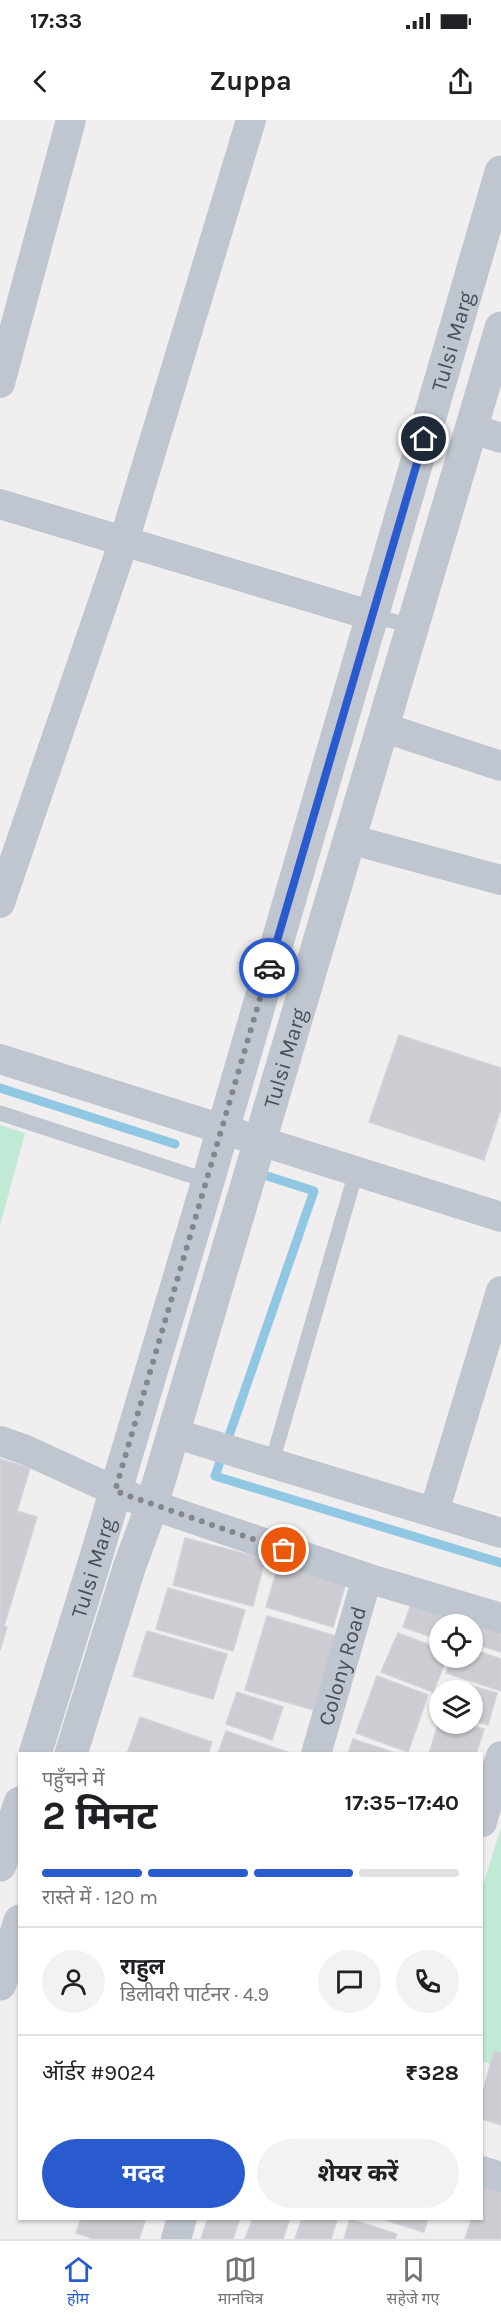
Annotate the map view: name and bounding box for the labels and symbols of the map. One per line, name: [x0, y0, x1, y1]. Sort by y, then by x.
street label: Tulsi Marg: [426, 288, 480, 395]
pin: [398, 413, 449, 464]
courier: [239, 938, 299, 998]
street label: Tulsi Marg: [258, 1005, 313, 1112]
street label: Tulsi Marg: [66, 1514, 121, 1621]
pin: [258, 1524, 309, 1575]
street label: Colony Road: [313, 1603, 372, 1729]

